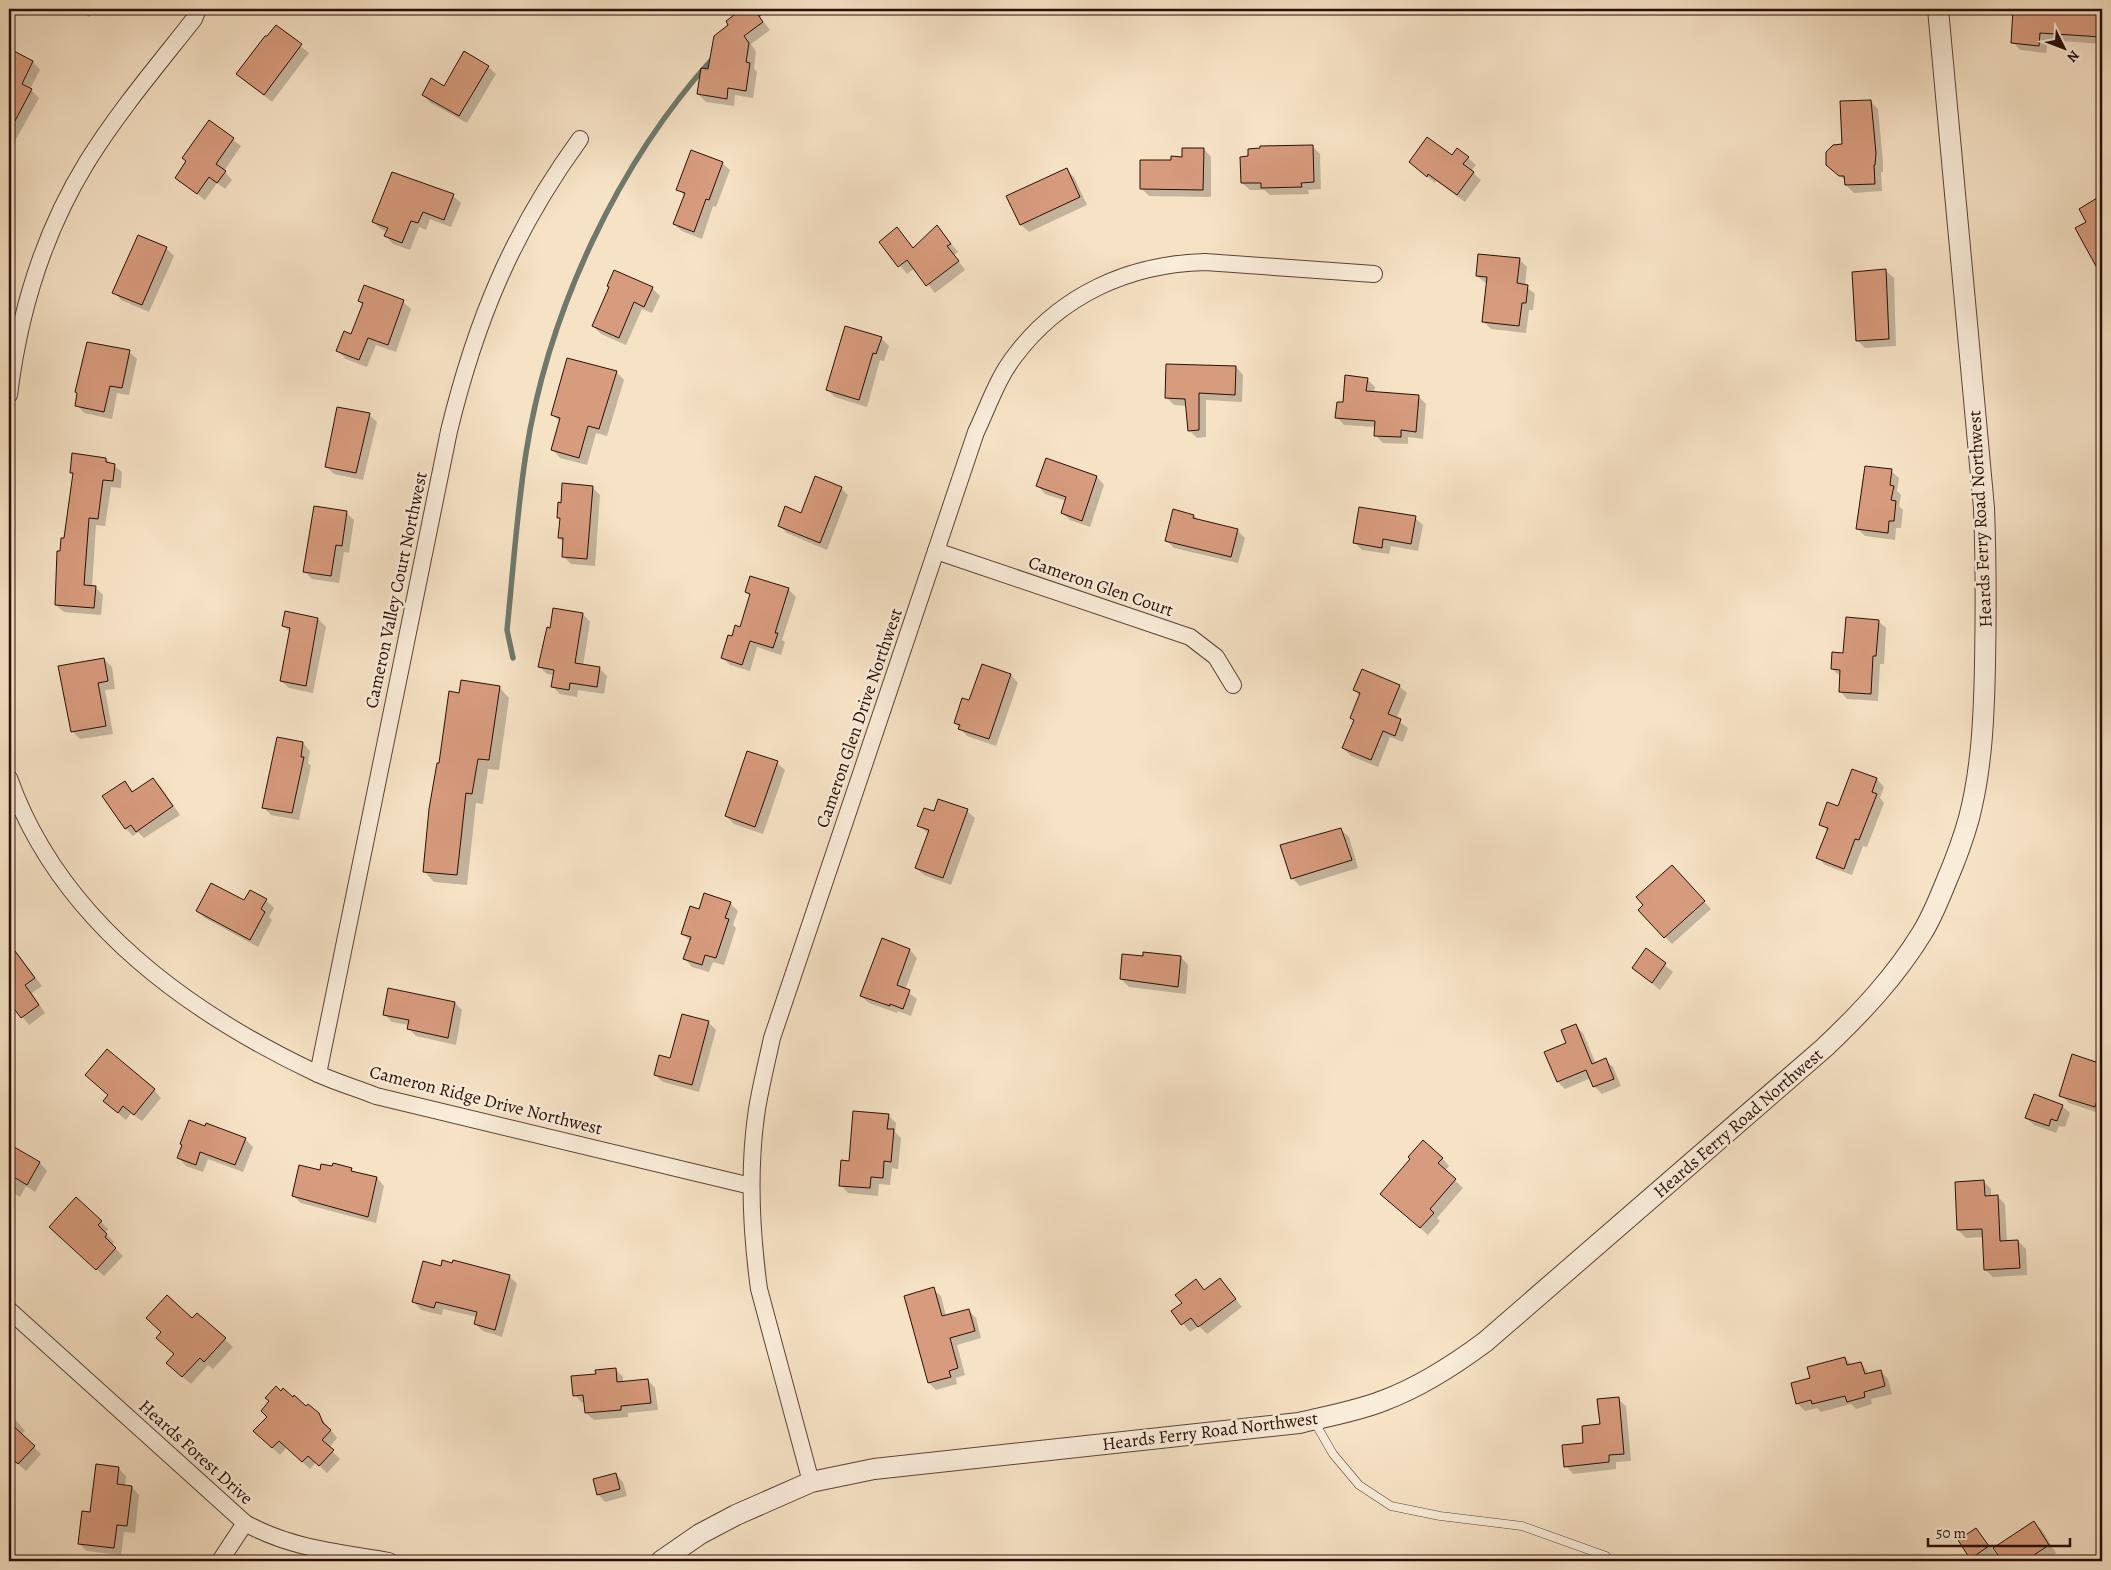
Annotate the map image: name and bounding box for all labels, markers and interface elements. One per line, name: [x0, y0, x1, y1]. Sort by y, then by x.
north arrow: [2038, 22, 2088, 72]
text: N: [2063, 46, 2084, 67]
street label: Heards Ferry Road Northwest: [1962, 410, 1998, 628]
street label: Cameron Valley Court Northwest: [359, 469, 433, 711]
street label: Cameron Glen Court: [1025, 550, 1177, 622]
street label: Cameron Glen Drive Northwest: [810, 605, 908, 831]
street label: Heards Ferry Road Northwest: [1648, 1043, 1828, 1203]
street label: Cameron Ridge Drive Northwest: [367, 1059, 605, 1141]
street label: Heards Forest Drive: [134, 1394, 258, 1510]
street label: Heards Ferry Road Northwest: [1101, 1406, 1319, 1456]
scale bar: [1928, 1515, 2071, 1547]
text: 50 m: [1936, 1523, 1966, 1543]

